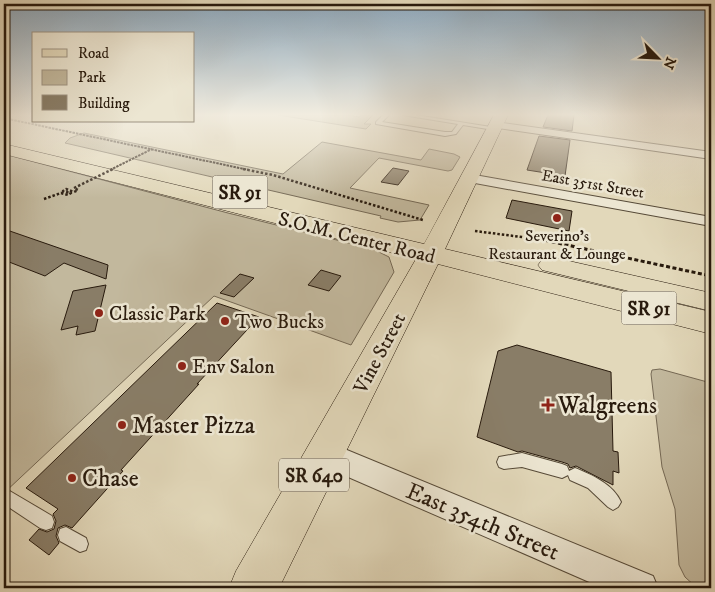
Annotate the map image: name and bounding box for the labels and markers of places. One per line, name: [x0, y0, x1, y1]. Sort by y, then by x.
marker: Severino's Restaurant & Lounge: [551, 212, 563, 224]
place label: Severino's Restaurant & Lounge: [488, 226, 626, 264]
place label: Classic Park: [109, 302, 206, 327]
marker: Classic Park: [93, 307, 105, 319]
place label: Two Bucks: [235, 310, 324, 335]
marker: Two Bucks: [219, 315, 231, 327]
place label: Env Salon: [192, 355, 275, 380]
marker: Env Salon: [176, 360, 188, 372]
place label: Walgreens: [557, 391, 657, 421]
marker: Walgreens: [542, 399, 554, 411]
place label: Master Pizza: [132, 411, 256, 441]
marker: Master Pizza: [116, 419, 128, 431]
place label: Chase: [82, 464, 139, 494]
marker: Chase: [66, 472, 78, 484]

